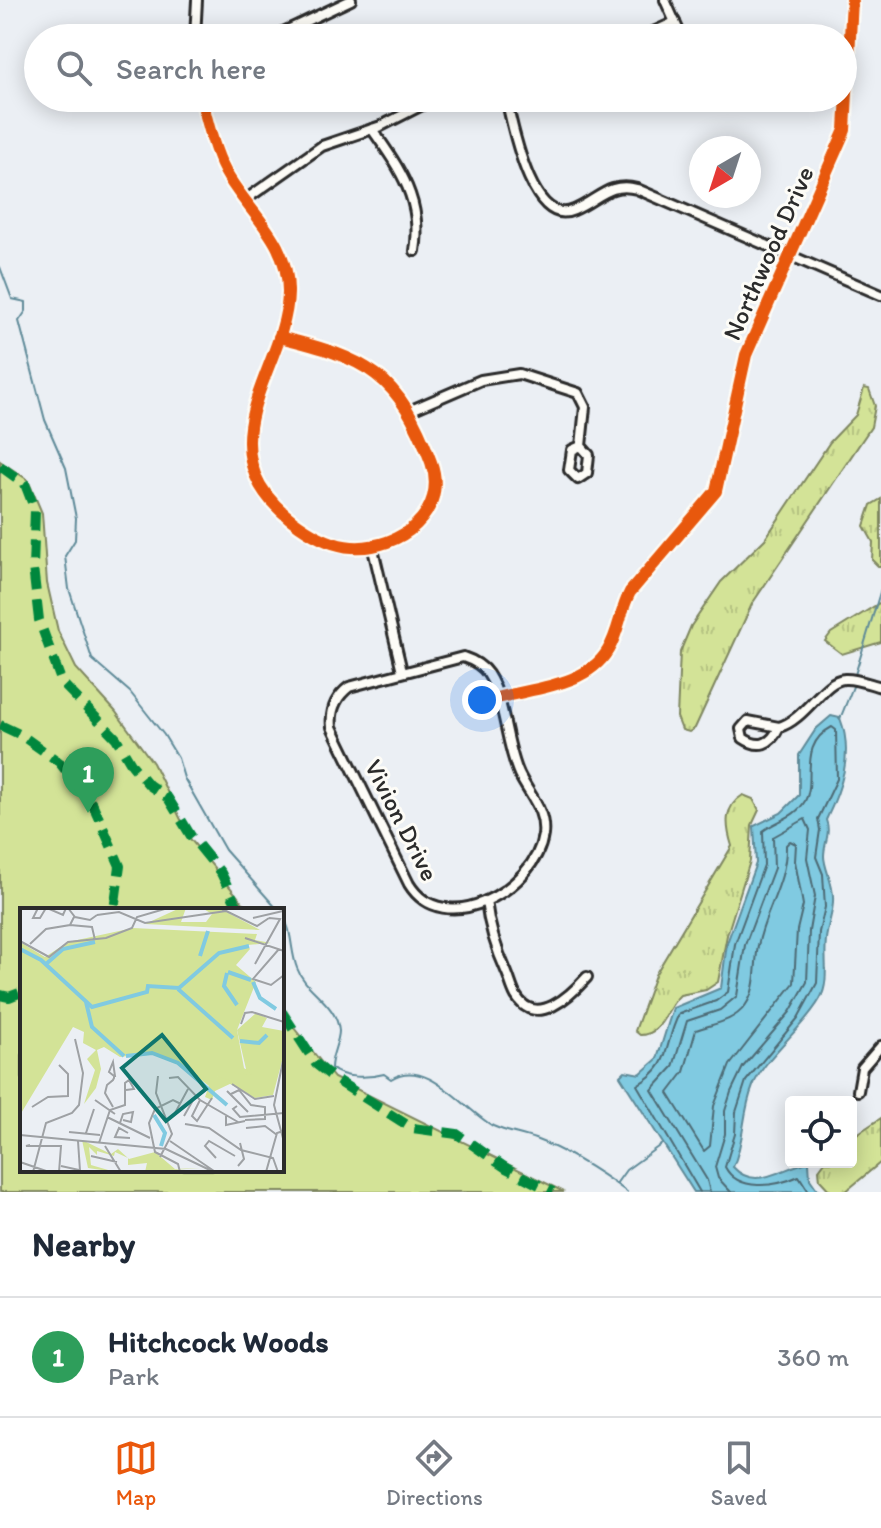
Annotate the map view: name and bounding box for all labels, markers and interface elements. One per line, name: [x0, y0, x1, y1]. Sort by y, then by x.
search box: [24, 24, 857, 112]
icon: search: [52, 46, 96, 90]
text: Search here: [116, 50, 266, 87]
north arrow: [689, 136, 761, 208]
street label: Northwood Drive: [715, 161, 821, 345]
your location: [462, 680, 502, 720]
pin: 1: [62, 747, 114, 813]
street label: Vivion Drive: [358, 754, 446, 886]
inset map: [20, 908, 284, 1172]
map controls: [785, 1096, 857, 1168]
button: locate: [785, 1096, 857, 1168]
text: Nearby: [32, 1224, 135, 1265]
text: Hitchcock Woods: [108, 1323, 329, 1360]
text: 1: [52, 1341, 64, 1373]
text: 360 m: [777, 1341, 849, 1373]
text: Park: [108, 1360, 159, 1392]
tab: Map: [114, 1436, 158, 1511]
tab: Directions: [386, 1436, 483, 1511]
tab: Saved: [711, 1436, 767, 1511]

